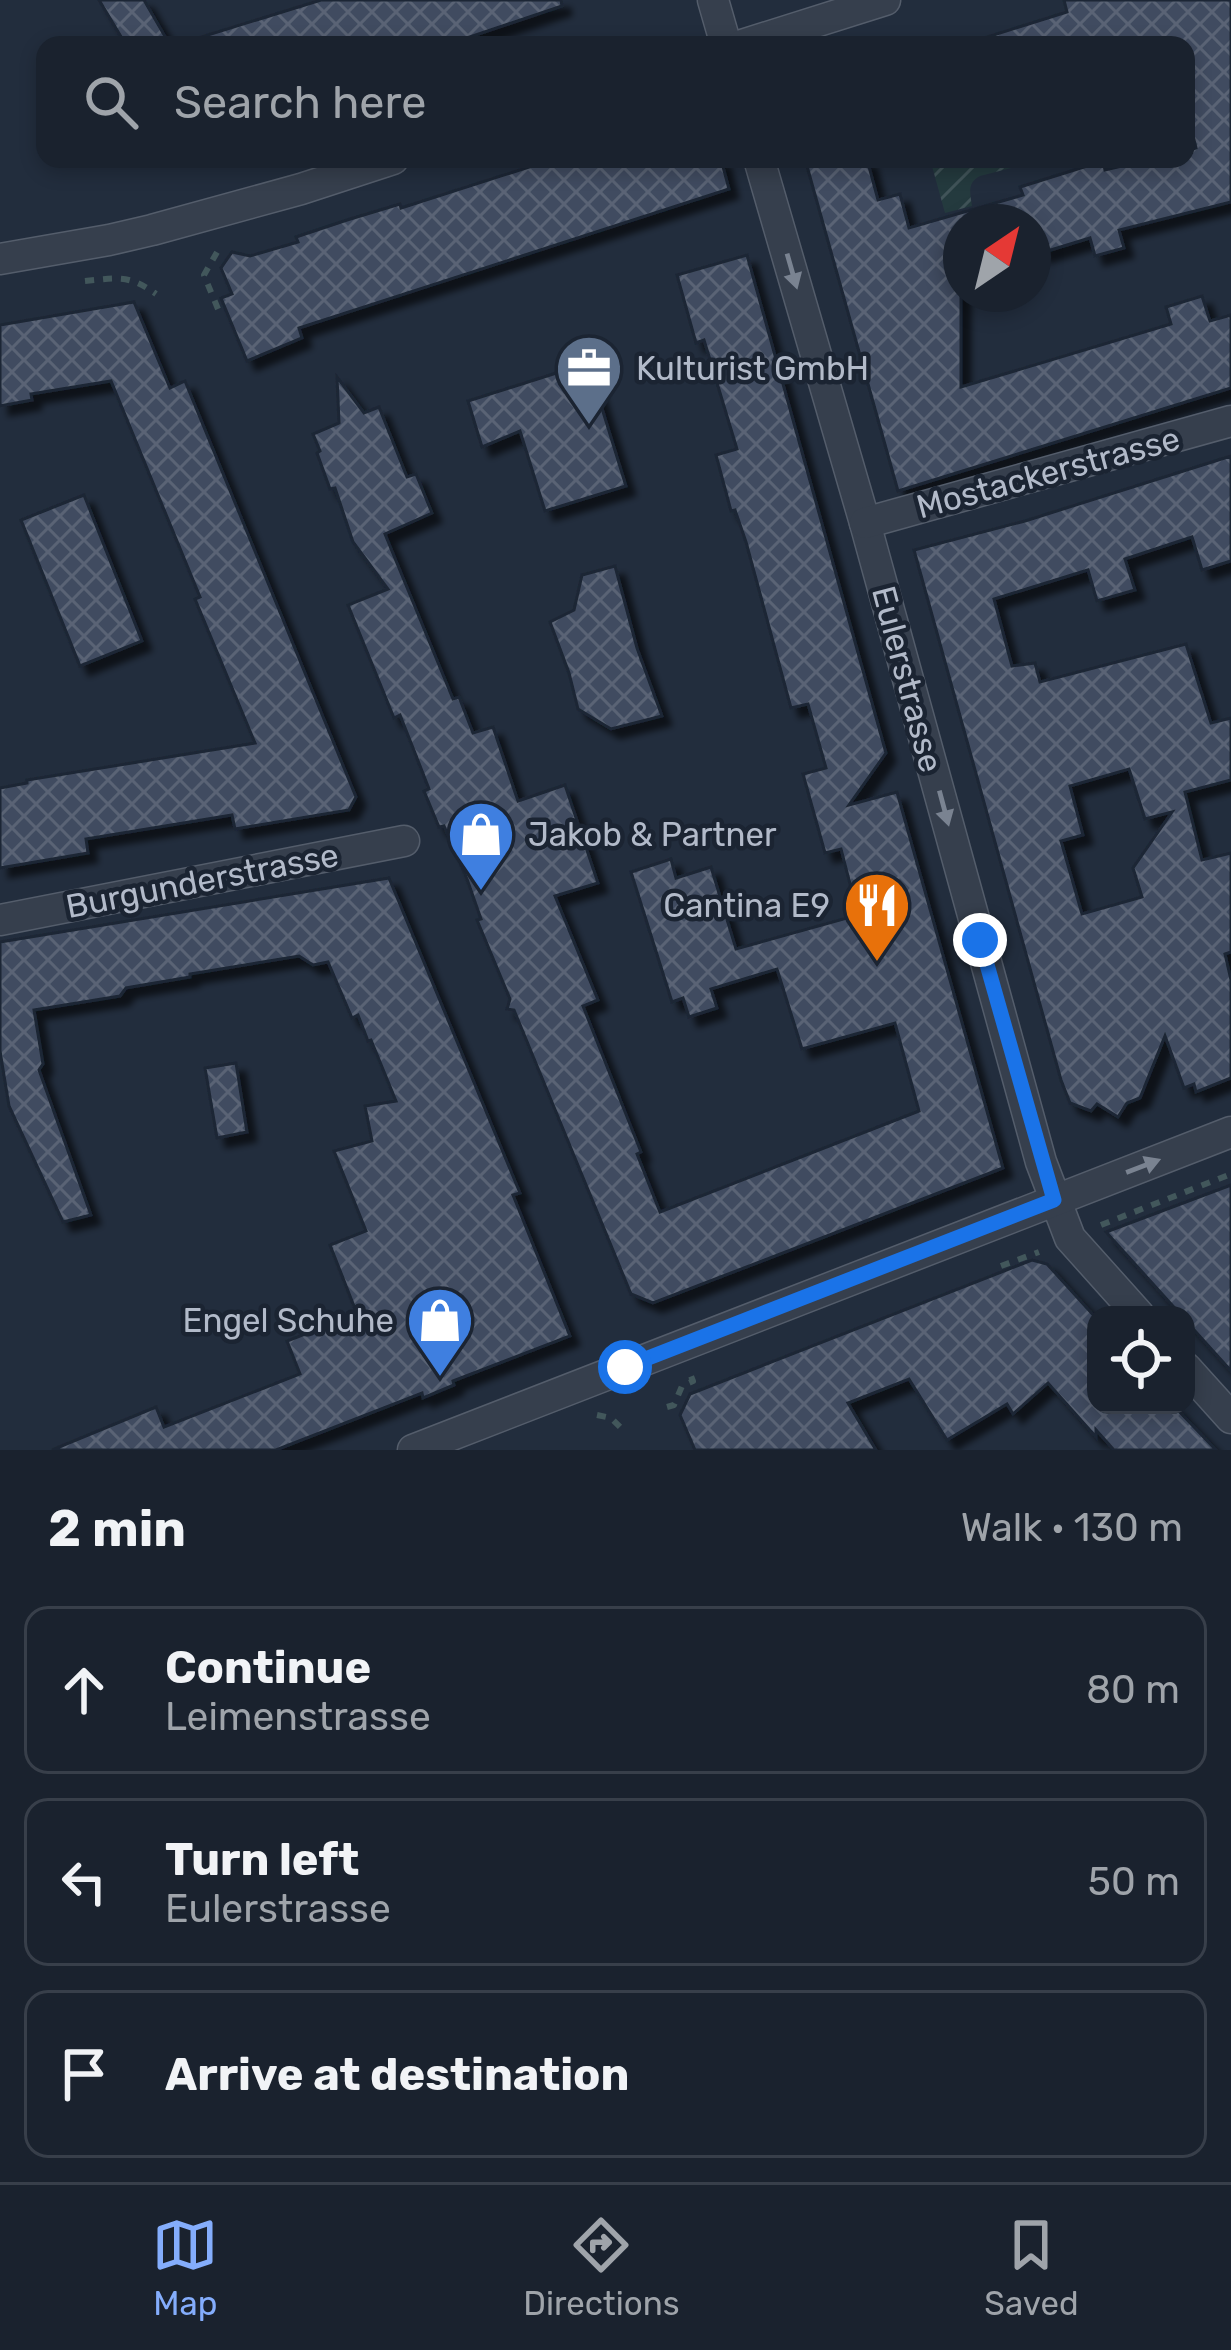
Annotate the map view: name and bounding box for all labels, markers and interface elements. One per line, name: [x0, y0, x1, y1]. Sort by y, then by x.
search box: [36, 36, 1195, 168]
icon: search: [78, 69, 144, 135]
text: Search here: [174, 76, 426, 129]
north arrow: [943, 204, 1051, 312]
one-way arrow: [784, 253, 802, 290]
office icon: Kulturist GmbH: [554, 333, 624, 427]
place label: Kulturist GmbH: [636, 349, 869, 388]
street label: Mostackerstrasse: [912, 419, 1184, 526]
street label: Eulerstrasse: [864, 582, 951, 776]
one-way arrow: [935, 790, 954, 827]
shop icon: Jakob & Partner: [446, 799, 516, 893]
place label: Jakob & Partner: [528, 815, 777, 854]
street label: Burgunderstrasse: [63, 835, 342, 926]
restaurant icon: Cantina E9: [842, 870, 912, 964]
place label: Cantina E9: [663, 886, 830, 925]
route end: [953, 913, 1007, 967]
one-way arrow: [1125, 1155, 1161, 1174]
shop icon: Engel Schuhe: [405, 1285, 475, 1379]
place label: Engel Schuhe: [182, 1301, 394, 1340]
map controls: [1087, 1306, 1195, 1414]
button: locate: [1087, 1306, 1195, 1414]
route start: [598, 1340, 652, 1394]
text: 2 min: [48, 1498, 186, 1559]
text: Walk · 130 m: [961, 1505, 1183, 1551]
text: Continue: [165, 1641, 371, 1694]
icon: ahead: [51, 1657, 117, 1723]
text: 80 m: [1086, 1667, 1180, 1713]
text: Leimenstrasse: [165, 1694, 431, 1740]
text: Turn left: [165, 1833, 359, 1886]
icon: left: [51, 1849, 117, 1915]
text: 50 m: [1088, 1859, 1180, 1905]
text: Eulerstrasse: [165, 1886, 391, 1932]
icon: arrive: [51, 2041, 117, 2107]
text: Arrive at destination: [165, 2048, 630, 2101]
tab: Map: [152, 2212, 218, 2323]
tab: Directions: [523, 2212, 680, 2323]
tab: Saved: [984, 2212, 1079, 2323]

